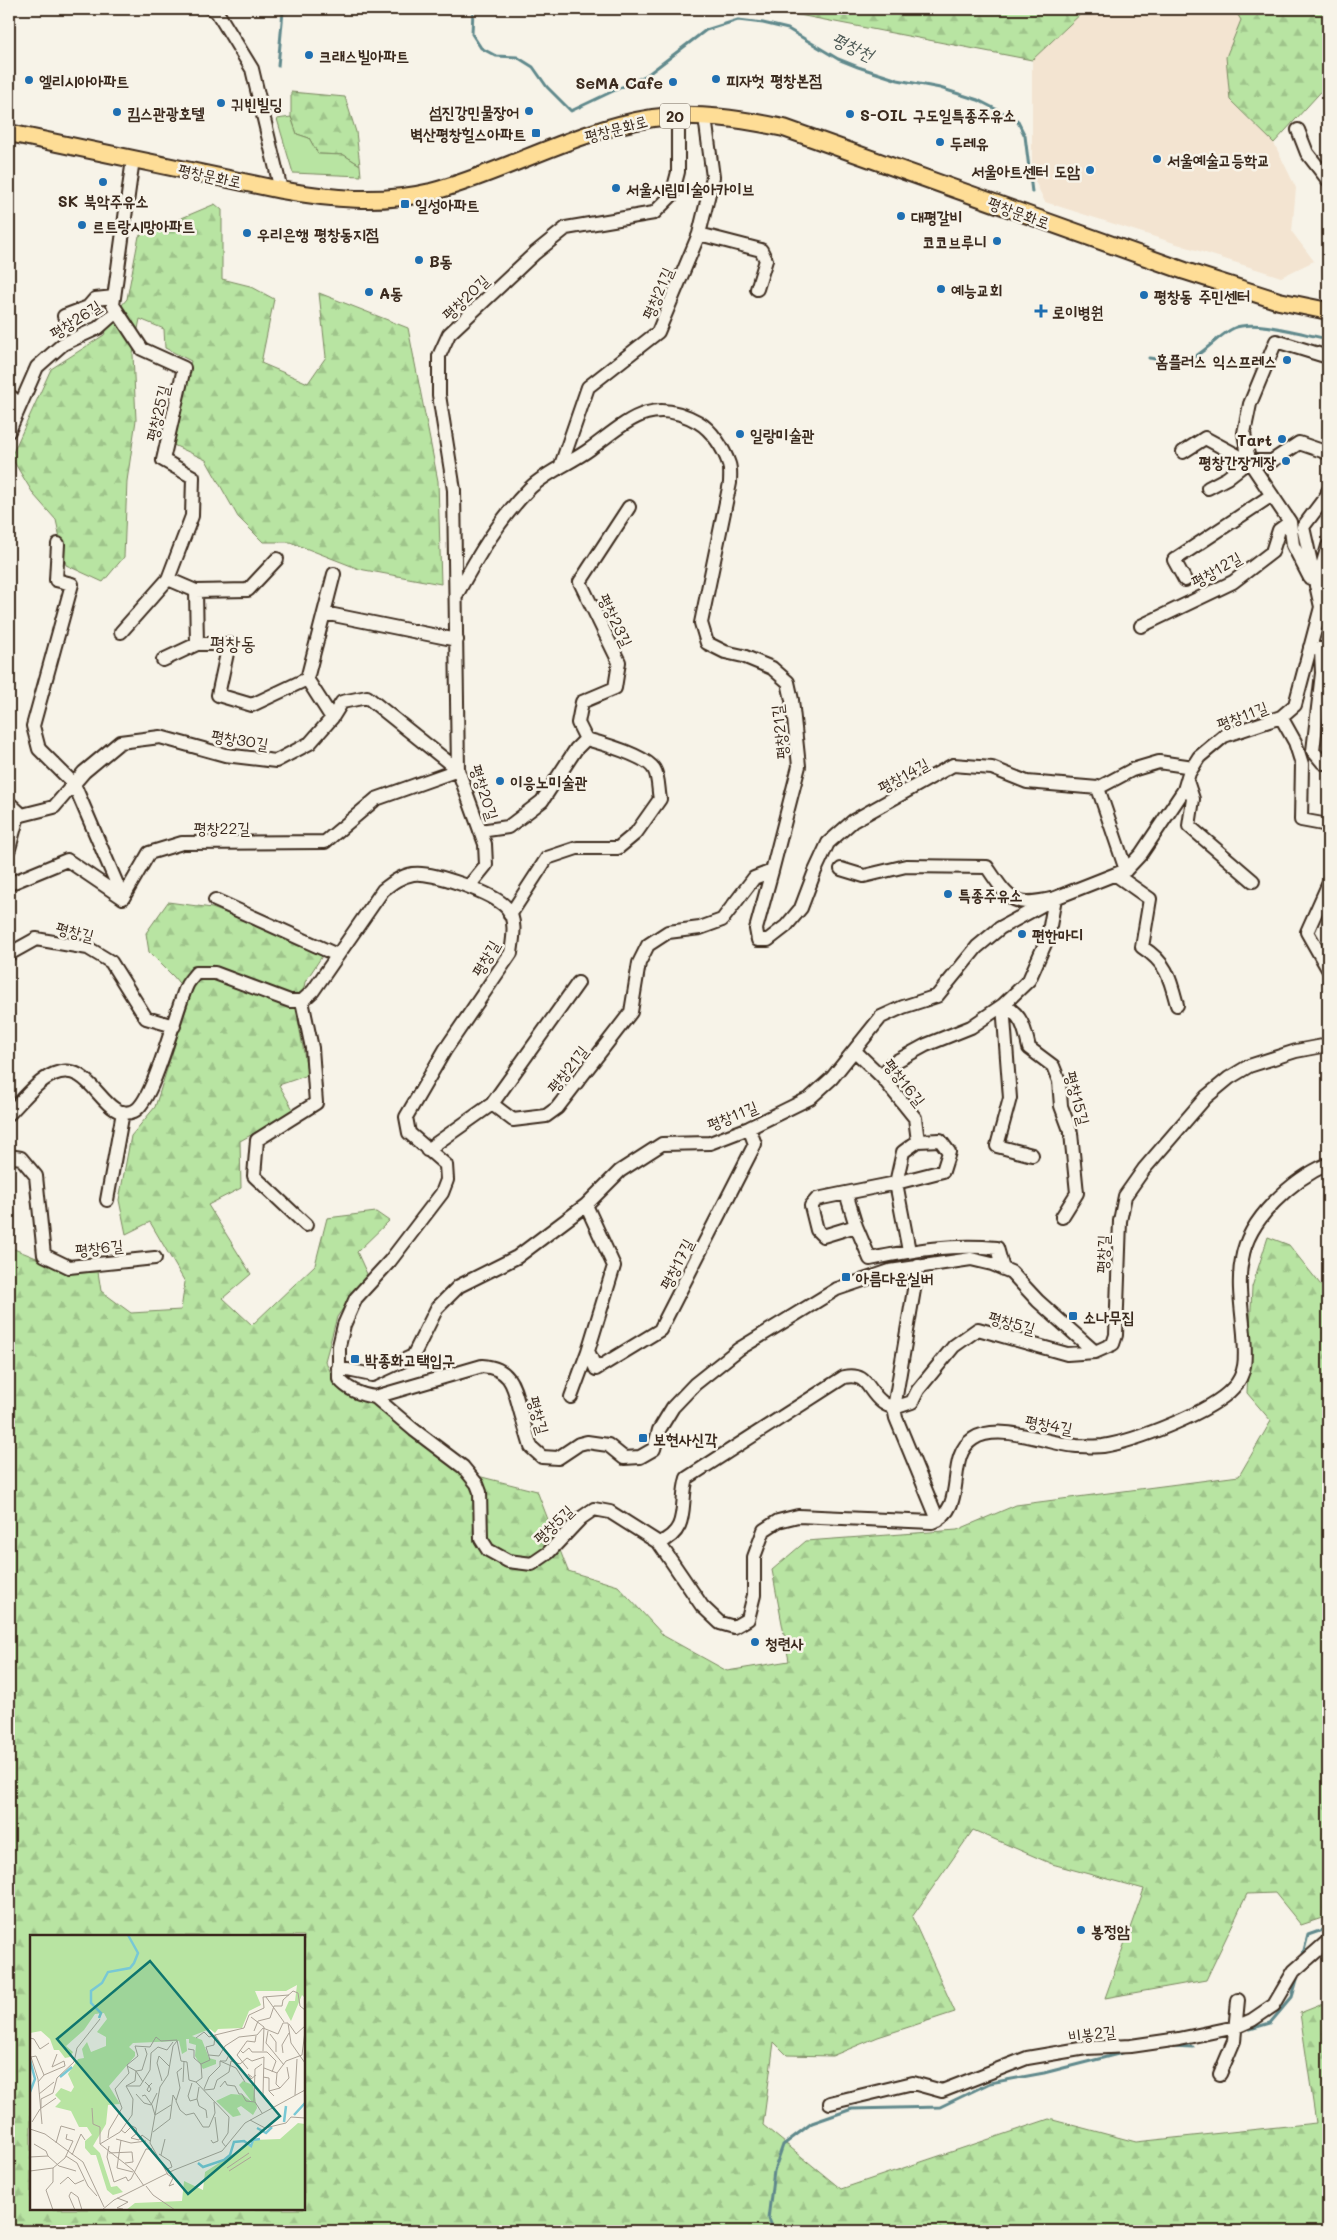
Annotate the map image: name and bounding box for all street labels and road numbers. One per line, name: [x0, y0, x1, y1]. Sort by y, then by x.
road number: 20: [660, 104, 690, 128]
street label: 평창문화로: [582, 110, 650, 146]
street label: 평창문화로: [176, 158, 244, 192]
street label: 평창문화로: [985, 191, 1053, 233]
street label: 평창21길: [637, 264, 677, 322]
street label: 평창20길: [437, 269, 493, 324]
street label: 평창26길: [45, 295, 105, 343]
street label: 평창25길: [140, 383, 174, 443]
street label: 평창12길: [1187, 546, 1245, 592]
street label: 평창23길: [594, 590, 638, 650]
street label: 평창11길: [1214, 696, 1271, 734]
street label: 평창21길: [766, 704, 792, 760]
street label: 평창30길: [210, 724, 270, 754]
street label: 평창14길: [874, 752, 932, 798]
street label: 평창20길: [466, 761, 504, 823]
street label: 평창22길: [194, 817, 250, 838]
street label: 평창길: [54, 916, 96, 946]
street label: 평창길: [466, 936, 504, 980]
street label: 평창21길: [542, 1041, 592, 1097]
street label: 평창16길: [879, 1054, 931, 1110]
street label: 평창15길: [1061, 1069, 1095, 1127]
street label: 평창11길: [704, 1095, 761, 1135]
street label: 평창6길: [74, 1234, 124, 1260]
street label: 평창길: [1091, 1234, 1113, 1274]
street label: 평창17길: [654, 1235, 698, 1293]
street label: 평창5길: [986, 1306, 1038, 1338]
street label: 평창길: [524, 1394, 554, 1437]
street label: 평창4길: [1024, 1409, 1075, 1439]
street label: 평창5길: [528, 1500, 578, 1548]
street label: 비봉2길: [1067, 2020, 1117, 2046]

